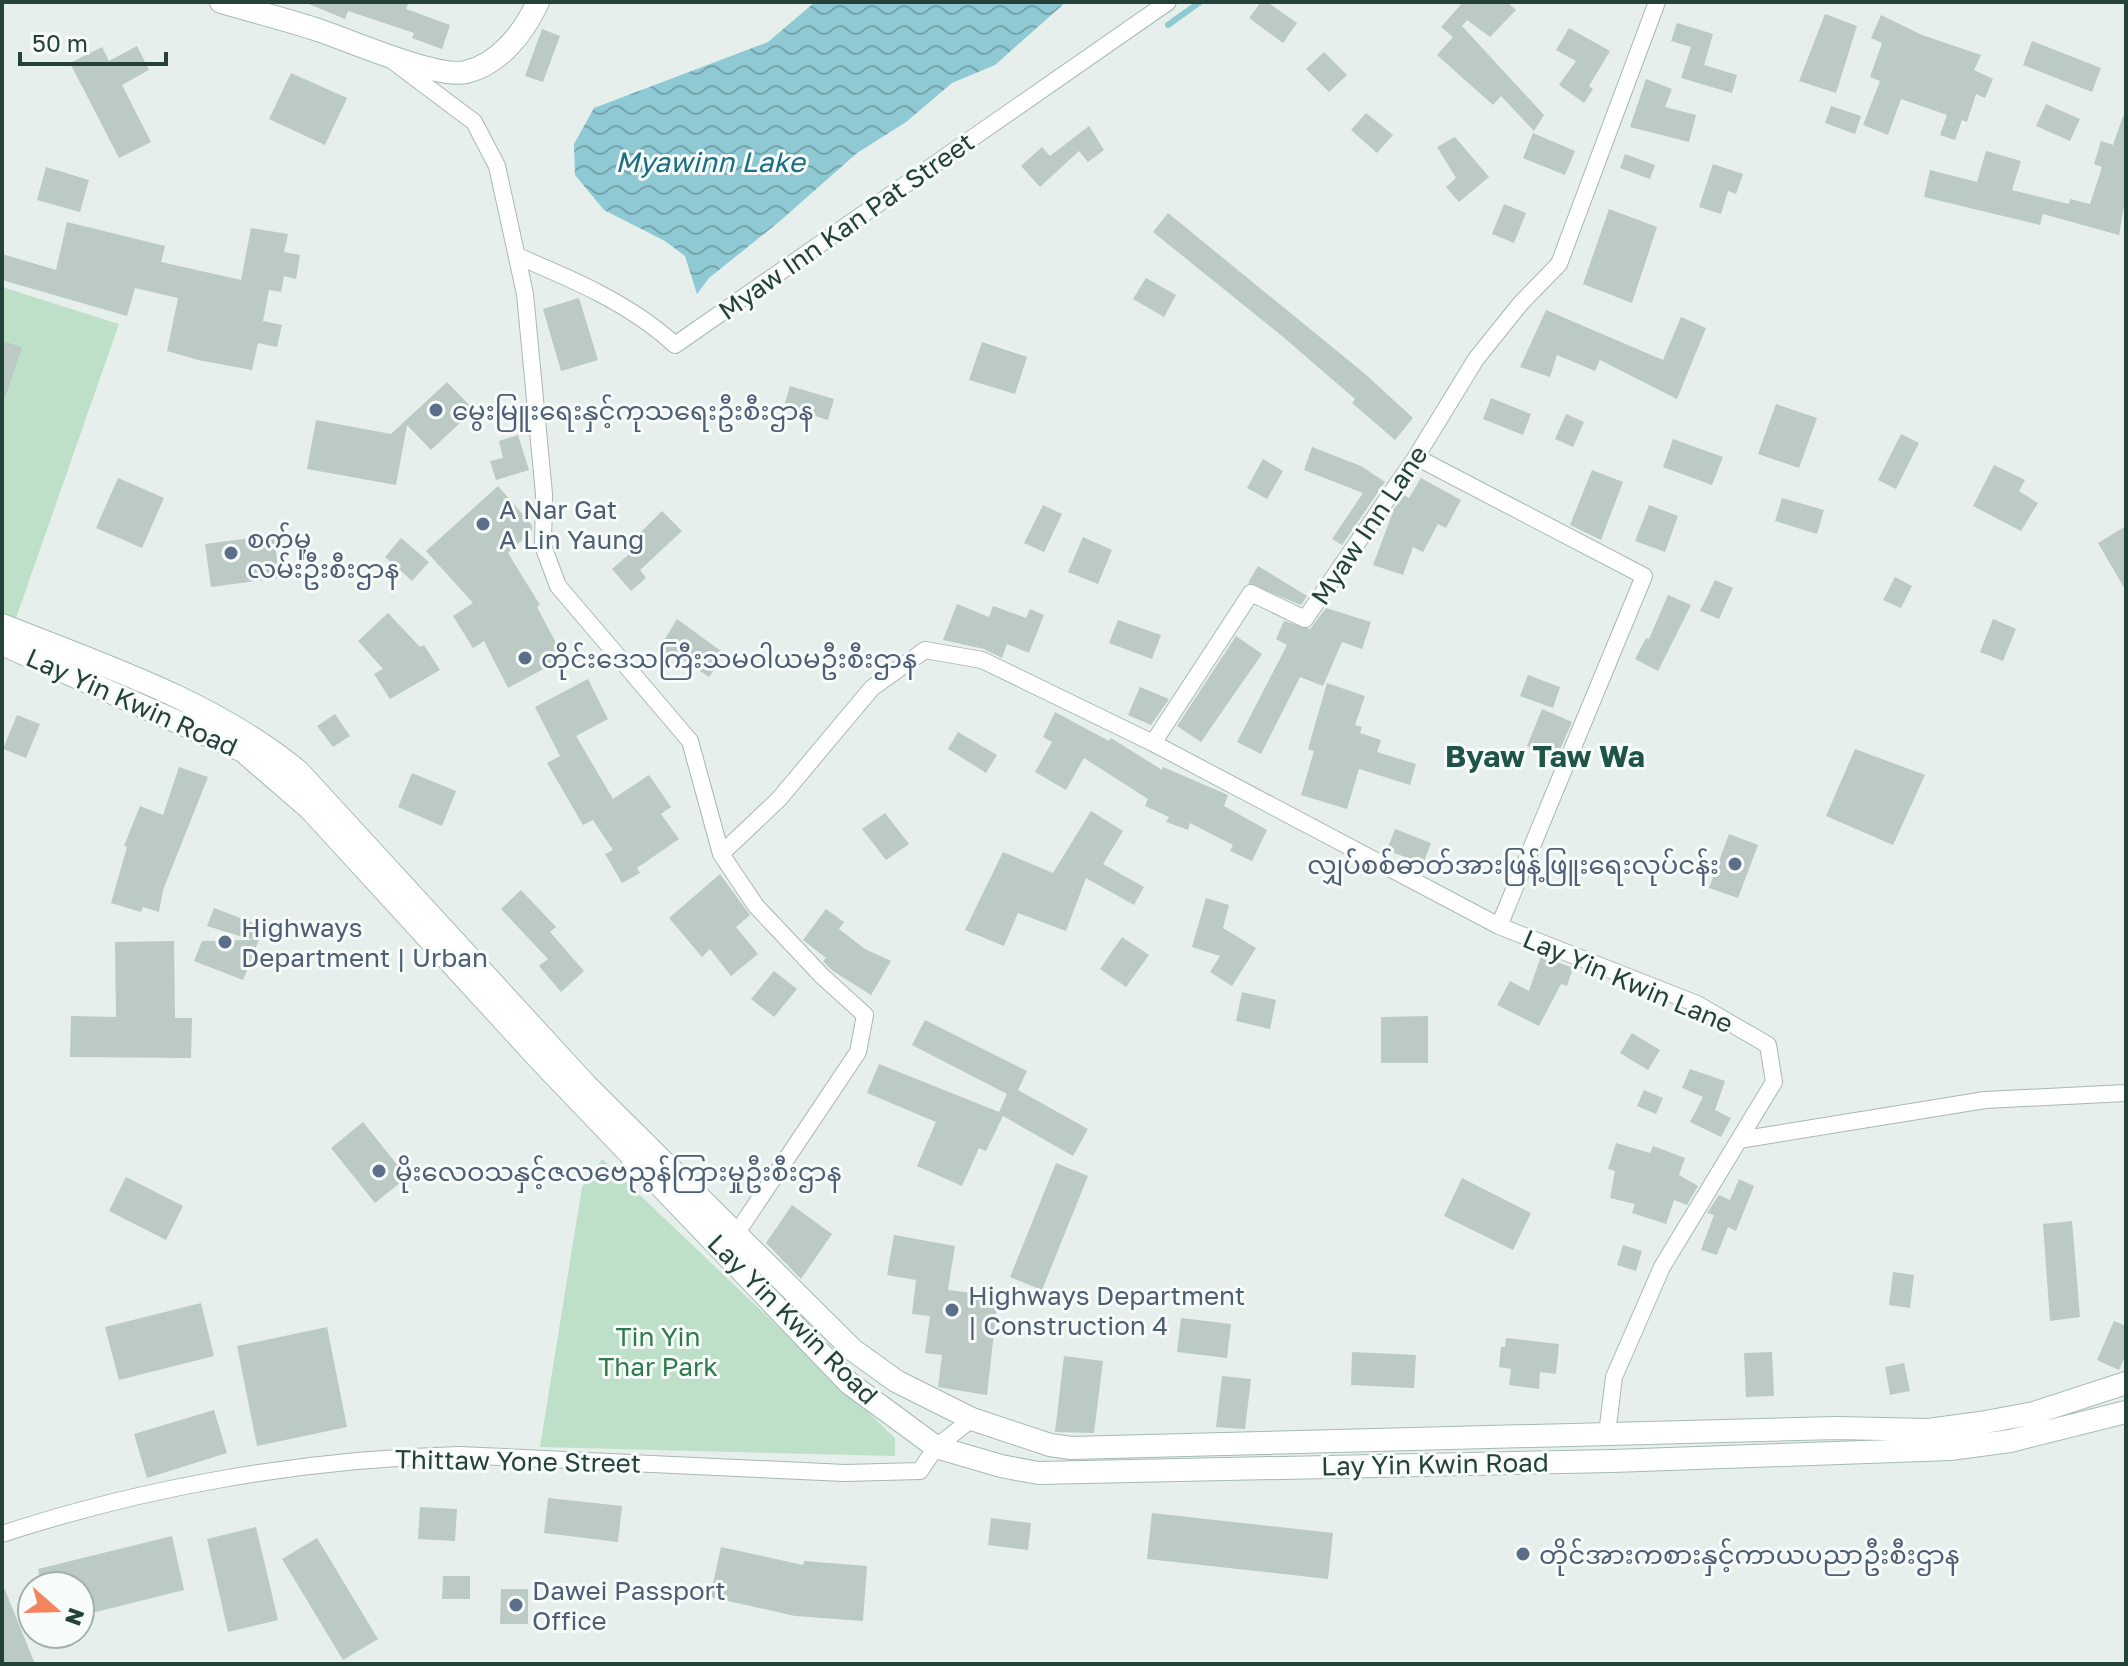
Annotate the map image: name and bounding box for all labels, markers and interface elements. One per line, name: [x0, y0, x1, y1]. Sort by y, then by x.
scale bar: [20, 16, 166, 66]
text: 50 m: [32, 28, 88, 57]
street label: Myaw Inn Kan Pat Street: [712, 126, 980, 326]
water label: Myawinn Lake: [615, 145, 807, 178]
place label: မွေးမြူးရေးနှင့်ကုသရေးဦးစီးဌာန: [452, 394, 813, 432]
marker: မွေးမြူးရေးနှင့်ကုသရေးဦးစီးဌာန: [427, 401, 445, 419]
street label: Myaw Inn Lane: [1304, 439, 1434, 611]
place label: A Nar Gat A Lin Yaung: [499, 494, 644, 555]
marker: A Nar Gat A Lin Yaung: [474, 515, 492, 533]
place label: စက်မူ လမ်းဦးစီးဌာန: [247, 522, 399, 590]
marker: စက်မူ လမ်းဦးစီးဌာန: [222, 544, 240, 562]
street label: Lay Yin Kwin Road: [22, 642, 242, 762]
place label: တိုင်းဒေသကြီးသမဝါယမဦးစီးဌာန: [541, 642, 917, 680]
marker: တိုင်းဒေသကြီးသမဝါယမဦးစီးဌာန: [516, 649, 534, 667]
district label: Byaw Taw Wa: [1445, 738, 1645, 774]
place label: လျှပ်စစ်ဓာတ်အားဖြန့်ဖြူးရေးလုပ်ငန်း: [1307, 848, 1719, 886]
marker: လျှပ်စစ်ဓာတ်အားဖြန့်ဖြူးရေးလုပ်ငန်း: [1726, 855, 1744, 873]
place label: Highways Department | Urban: [241, 912, 488, 973]
street label: Lay Yin Kwin Lane: [1518, 923, 1738, 1039]
marker: Highways Department | Urban: [216, 933, 234, 951]
place label: မိုးလေဝသနှင့်ဇလဗေညွန်ကြားမှုဦးစီးဌာန: [395, 1155, 841, 1193]
marker: မိုးလေဝသနှင့်ဇလဗေညွန်ကြားမှုဦးစီးဌာန: [370, 1162, 388, 1180]
street label: Lay Yin Kwin Road: [702, 1228, 884, 1410]
place label: Highways Department | Construction 4: [968, 1280, 1245, 1341]
marker: Highways Department | Construction 4: [943, 1301, 961, 1319]
park label: Tin Yin Thar Park: [598, 1321, 718, 1382]
street label: Thittaw Yone Street: [395, 1443, 641, 1479]
street label: Lay Yin Kwin Road: [1321, 1447, 1549, 1481]
place label: တိုင်အားကစားနှင့်ကာယပညာဦးစီးဌာန: [1539, 1538, 1960, 1576]
marker: တိုင်အားကစားနှင့်ကာယပညာဦးစီးဌာန: [1514, 1545, 1532, 1563]
north arrow: [16, 1570, 96, 1650]
place label: Dawei Passport Office: [532, 1575, 726, 1636]
marker: Dawei Passport Office: [507, 1596, 525, 1614]
text: N: [60, 1605, 91, 1629]

